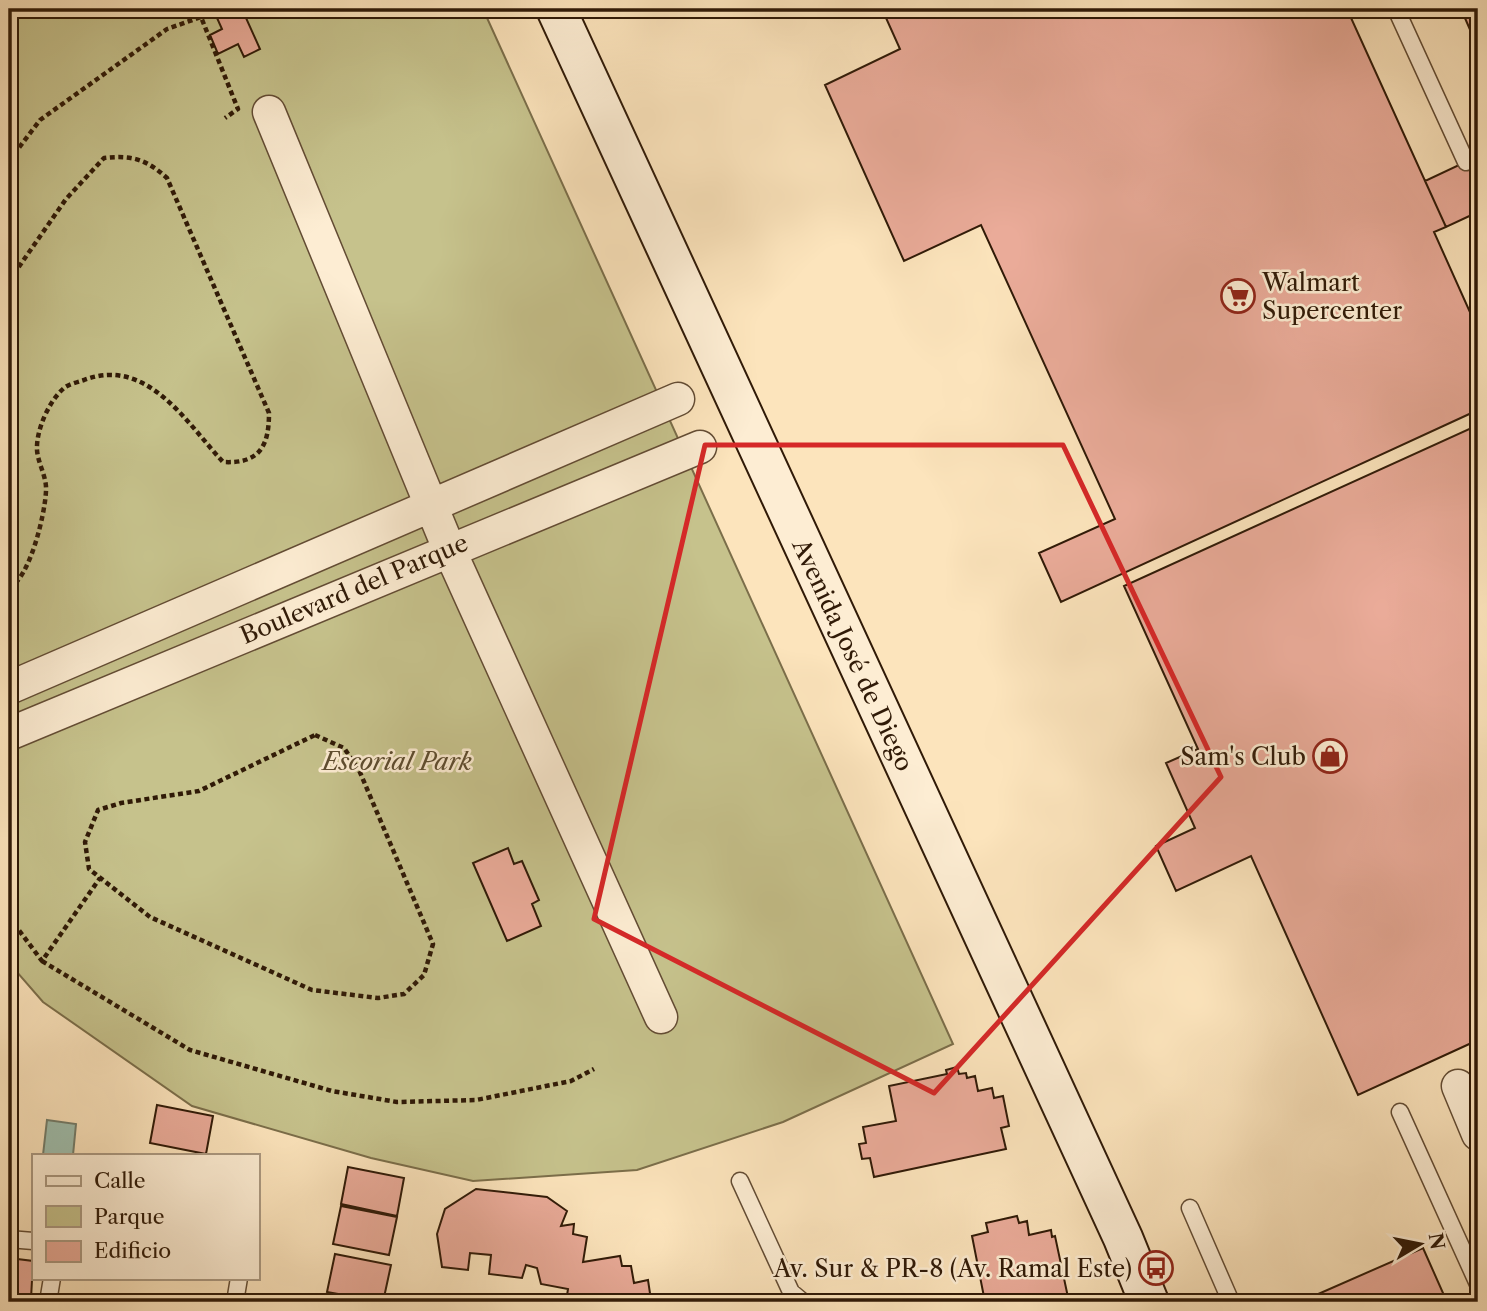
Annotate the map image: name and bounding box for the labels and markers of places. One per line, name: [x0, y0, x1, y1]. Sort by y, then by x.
place label: Walmart Supercenter: [1261, 268, 1402, 325]
supermarket icon: Walmart Supercenter: [1219, 277, 1257, 315]
shop icon: Sam's Club: [1311, 737, 1349, 775]
place label: Sam's Club: [1180, 742, 1306, 771]
bus stop icon: Av. Sur & PR-8 (Av. Ramal Este): [1137, 1249, 1175, 1287]
place label: Av. Sur & PR-8 (Av. Ramal Este): [773, 1254, 1132, 1283]

